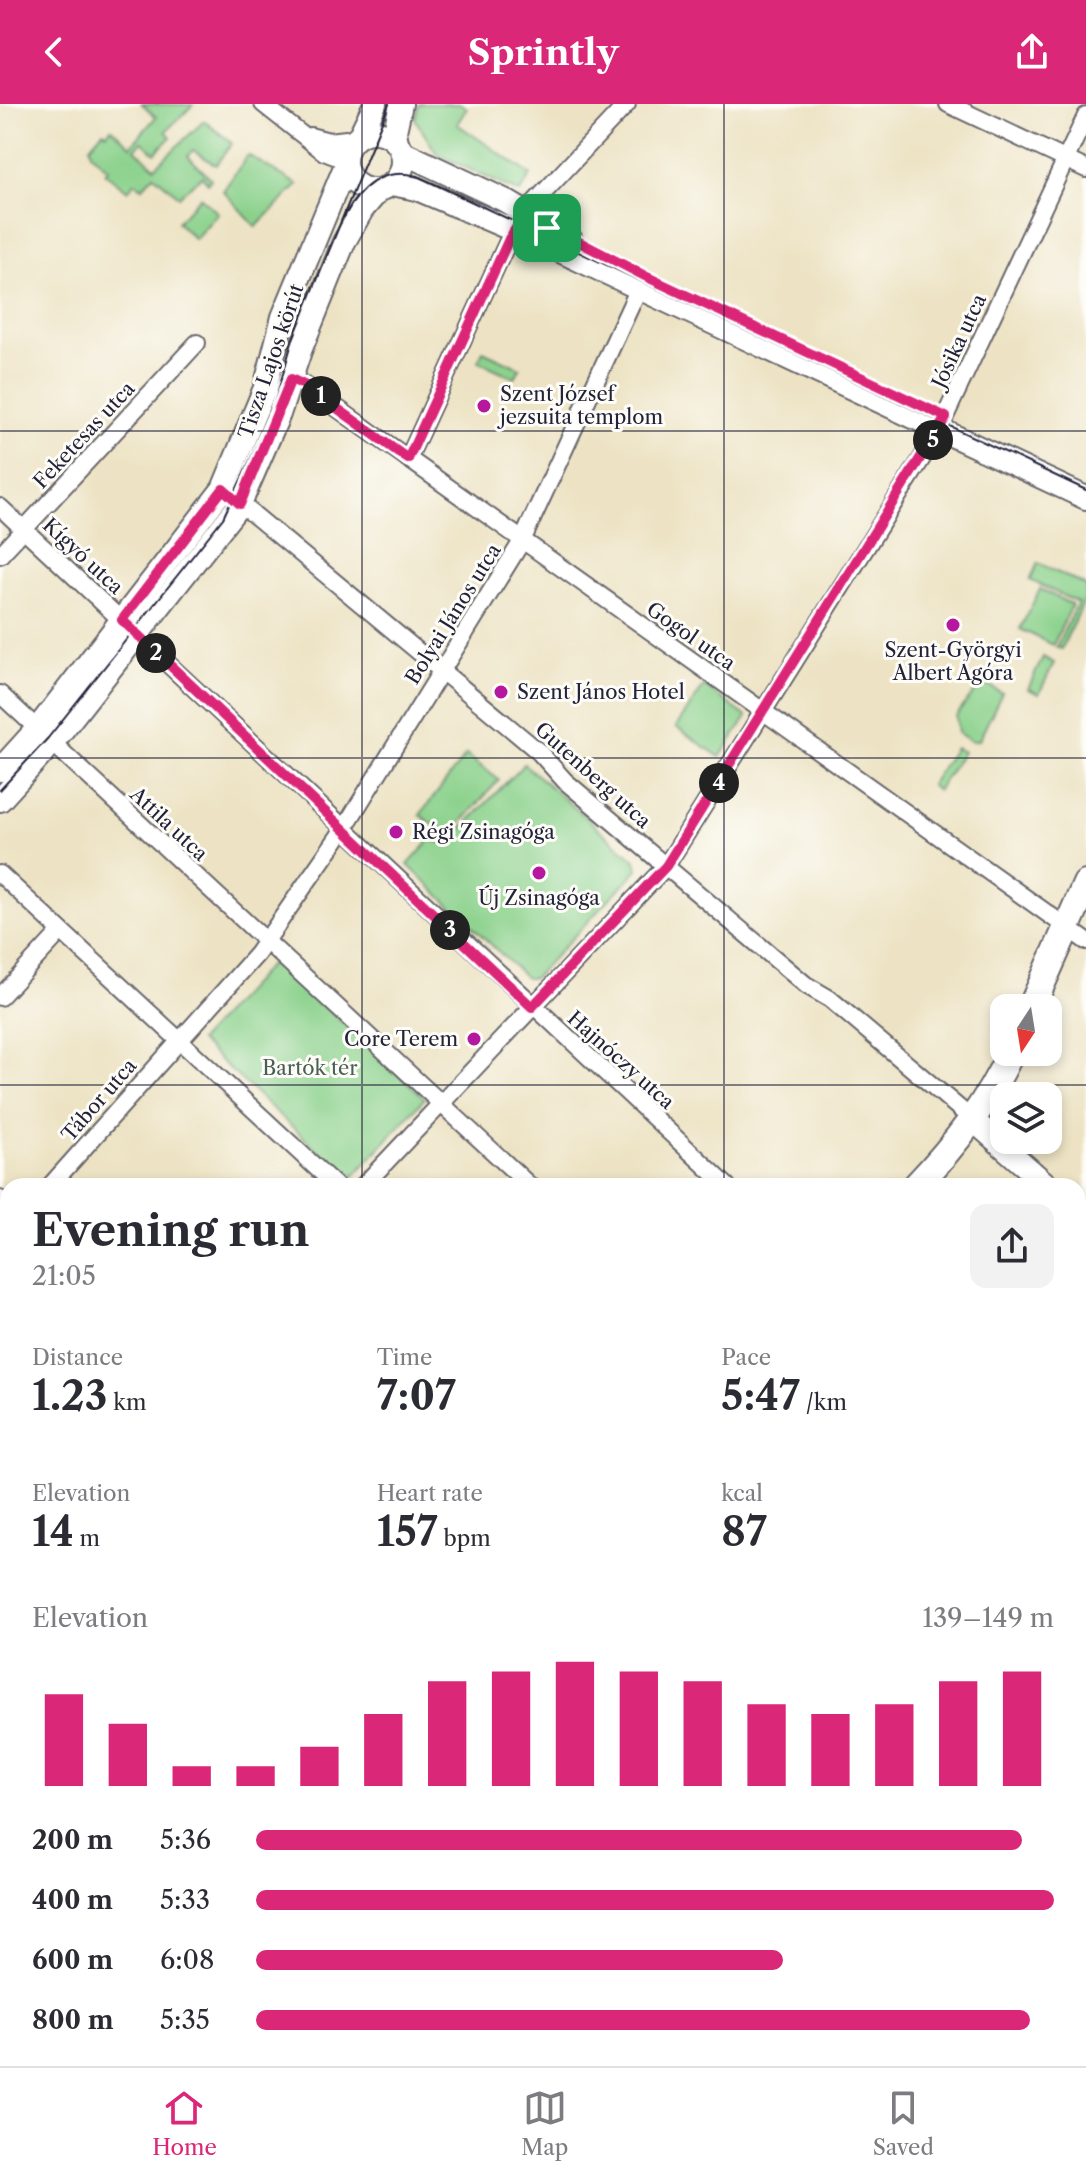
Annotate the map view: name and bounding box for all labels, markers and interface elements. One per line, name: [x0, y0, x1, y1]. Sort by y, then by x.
icon: back: [32, 30, 76, 74]
text: Sprintly: [467, 30, 619, 74]
icon: share: [1010, 30, 1054, 74]
pin: [513, 194, 581, 262]
icon: arrive: [525, 206, 569, 250]
street label: Tisza Lajos körút: [233, 281, 309, 441]
street label: Jósika utca: [925, 290, 991, 395]
street label: Feketesas utca: [28, 376, 140, 493]
pin: 1: [301, 376, 341, 416]
text: 1: [316, 382, 326, 409]
place label: Szent József jezsuita templom: [497, 382, 663, 429]
marker: Szent József jezsuita templom: [475, 397, 493, 415]
pin: 5: [913, 420, 953, 460]
text: 5: [927, 426, 939, 453]
street label: Kígyó utca: [38, 513, 128, 599]
street label: Bolyai János utca: [400, 539, 506, 689]
street label: Gogol utca: [642, 597, 740, 676]
marker: Szent-Györgyi Albert Agóra: [944, 616, 962, 634]
pin: 2: [136, 633, 176, 673]
place label: Szent-Györgyi Albert Agóra: [884, 638, 1022, 685]
text: 2: [150, 639, 163, 666]
place label: Szent János Hotel: [517, 680, 685, 704]
marker: Szent János Hotel: [492, 683, 510, 701]
street label: Gutenberg utca: [530, 717, 656, 833]
pin: 4: [699, 763, 739, 803]
text: 4: [712, 769, 726, 796]
street label: Attila utca: [125, 782, 213, 866]
place label: Régi Zsinagóga: [412, 820, 555, 844]
marker: Régi Zsinagóga: [387, 823, 405, 841]
marker: Új Zsinagóga: [530, 864, 548, 882]
place label: Új Zsinagóga: [478, 885, 600, 910]
pin: 3: [430, 910, 470, 950]
text: 3: [444, 916, 456, 943]
north arrow: [990, 994, 1062, 1066]
map controls: [990, 994, 1062, 1154]
street label: Hajnóczy utca: [563, 1006, 680, 1114]
place label: Core Terem: [344, 1027, 458, 1051]
marker: Core Terem: [465, 1030, 483, 1048]
street label: Tábor utca: [57, 1053, 142, 1146]
park label: Bartók tér: [262, 1056, 358, 1080]
button: layers: [990, 1082, 1062, 1154]
text: Evening run: [32, 1203, 309, 1257]
button: share: [970, 1204, 1054, 1288]
text: 21:05: [32, 1260, 96, 1292]
text: Distance: [32, 1344, 123, 1371]
text: Time: [377, 1344, 432, 1371]
text: Pace: [721, 1344, 771, 1371]
text: 1.23: [32, 1371, 107, 1420]
text: 7:07: [377, 1371, 456, 1420]
text: 5:47: [721, 1371, 800, 1420]
text: km: [107, 1389, 146, 1416]
text: /km: [800, 1389, 847, 1416]
text: Elevation: [32, 1480, 130, 1507]
text: Heart rate: [377, 1480, 483, 1507]
text: kcal: [721, 1480, 763, 1507]
text: 14: [32, 1507, 74, 1556]
text: 157: [377, 1507, 438, 1556]
text: 87: [721, 1507, 767, 1556]
text: m: [74, 1525, 100, 1552]
text: bpm: [438, 1525, 491, 1552]
text: Elevation: [32, 1602, 148, 1634]
text: 139–149 m: [922, 1602, 1054, 1634]
text: 200 m: [32, 1824, 113, 1856]
text: 5:36: [160, 1824, 211, 1856]
text: 400 m: [32, 1884, 113, 1916]
text: 5:33: [160, 1884, 210, 1916]
text: 600 m: [32, 1944, 113, 1976]
text: 6:08: [160, 1944, 214, 1976]
text: 800 m: [32, 2004, 114, 2036]
text: 5:35: [160, 2004, 210, 2036]
tab: Home: [152, 2086, 217, 2161]
tab: Map: [521, 2086, 568, 2161]
tab: Saved: [873, 2086, 934, 2161]

